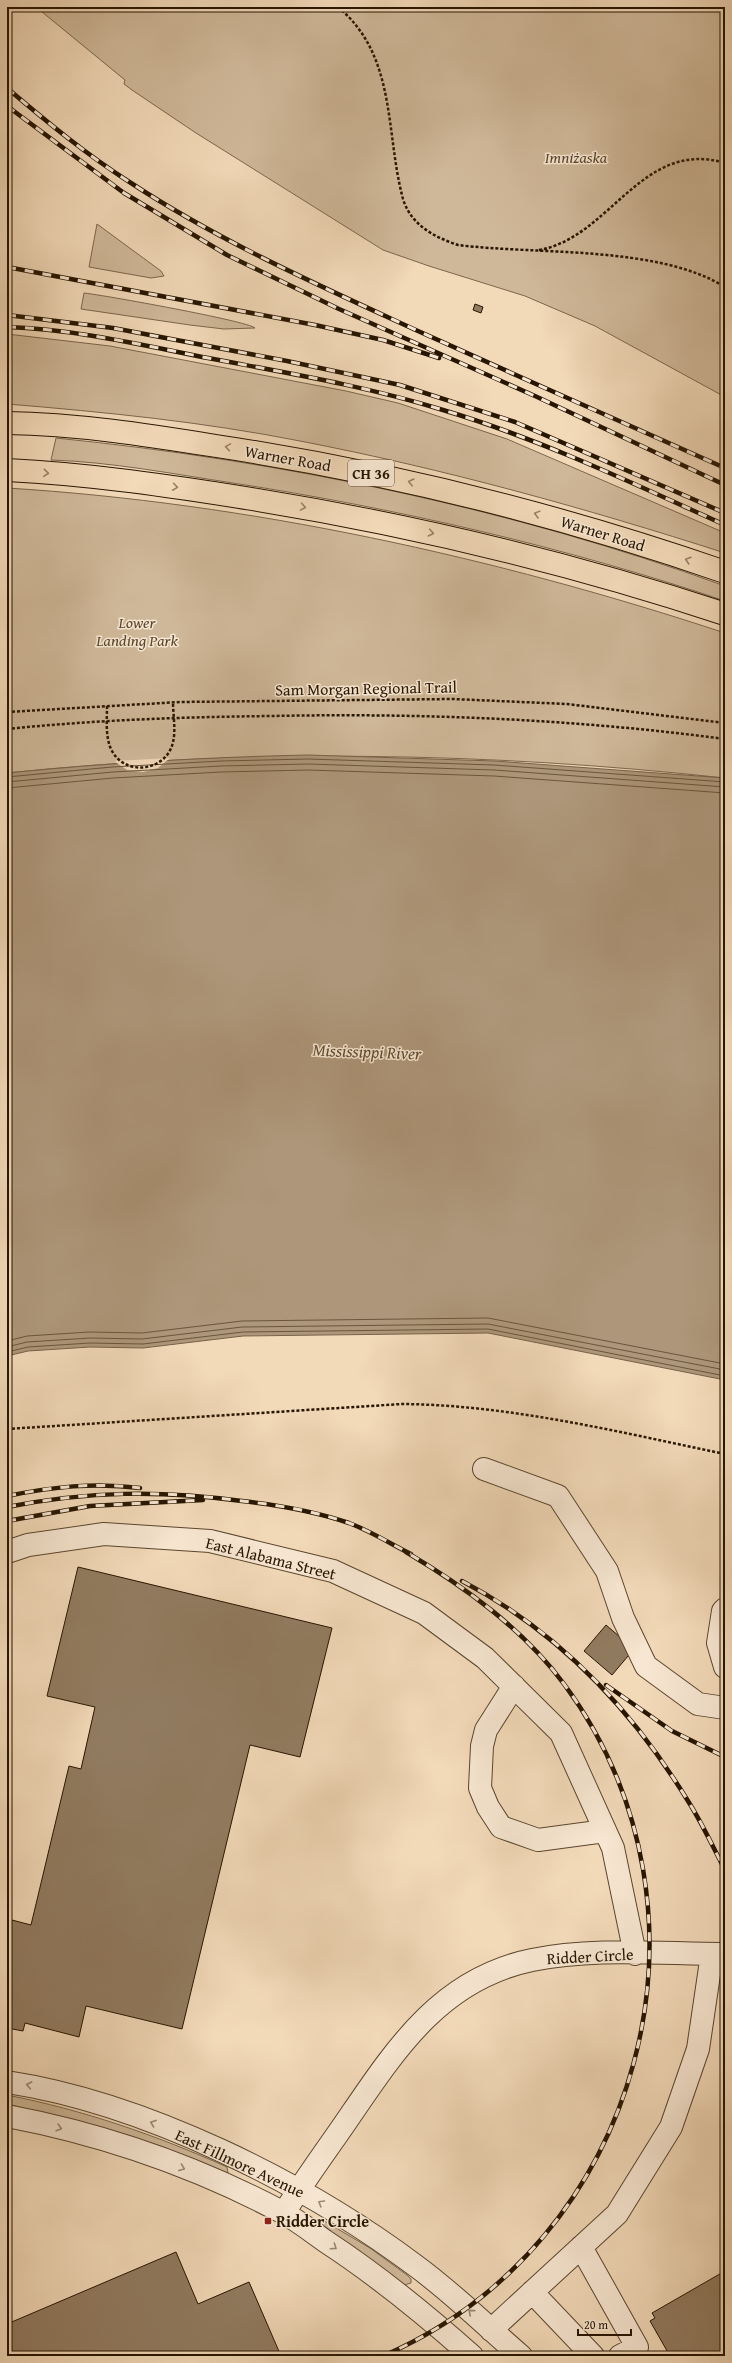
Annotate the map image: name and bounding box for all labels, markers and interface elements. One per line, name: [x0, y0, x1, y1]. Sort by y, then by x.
park label: Imniżaska: [545, 145, 608, 169]
street label: Warner Road: [243, 439, 333, 477]
one-way arrow: [225, 444, 231, 452]
road number: CH 36: [348, 460, 394, 486]
one-way arrow: [43, 468, 49, 477]
one-way arrow: [408, 479, 414, 487]
one-way arrow: [172, 482, 178, 491]
one-way arrow: [300, 503, 307, 511]
street label: Warner Road: [558, 509, 649, 557]
one-way arrow: [534, 510, 541, 519]
one-way arrow: [428, 529, 434, 537]
one-way arrow: [685, 556, 692, 564]
park label: Lower Landing Park: [95, 610, 178, 652]
street label: Sam Morgan Regional Trail: [275, 674, 458, 702]
water label: Mississippi River: [312, 1037, 422, 1065]
street label: East Alabama Street: [203, 1530, 339, 1586]
street label: Ridder Circle: [546, 1942, 634, 1970]
one-way arrow: [26, 2082, 32, 2090]
one-way arrow: [150, 2120, 157, 2128]
street label: East Fillmore Avenue: [171, 2122, 309, 2204]
one-way arrow: [55, 2123, 62, 2132]
one-way arrow: [179, 2163, 186, 2171]
one-way arrow: [318, 2200, 325, 2207]
place label: Ridder Circle: [276, 2209, 369, 2233]
marker: Ridder Circle: [263, 2216, 273, 2226]
one-way arrow: [330, 2242, 337, 2250]
one-way arrow: [468, 2310, 476, 2317]
scale bar: [578, 2311, 631, 2337]
text: 20 m: [584, 2316, 608, 2333]

